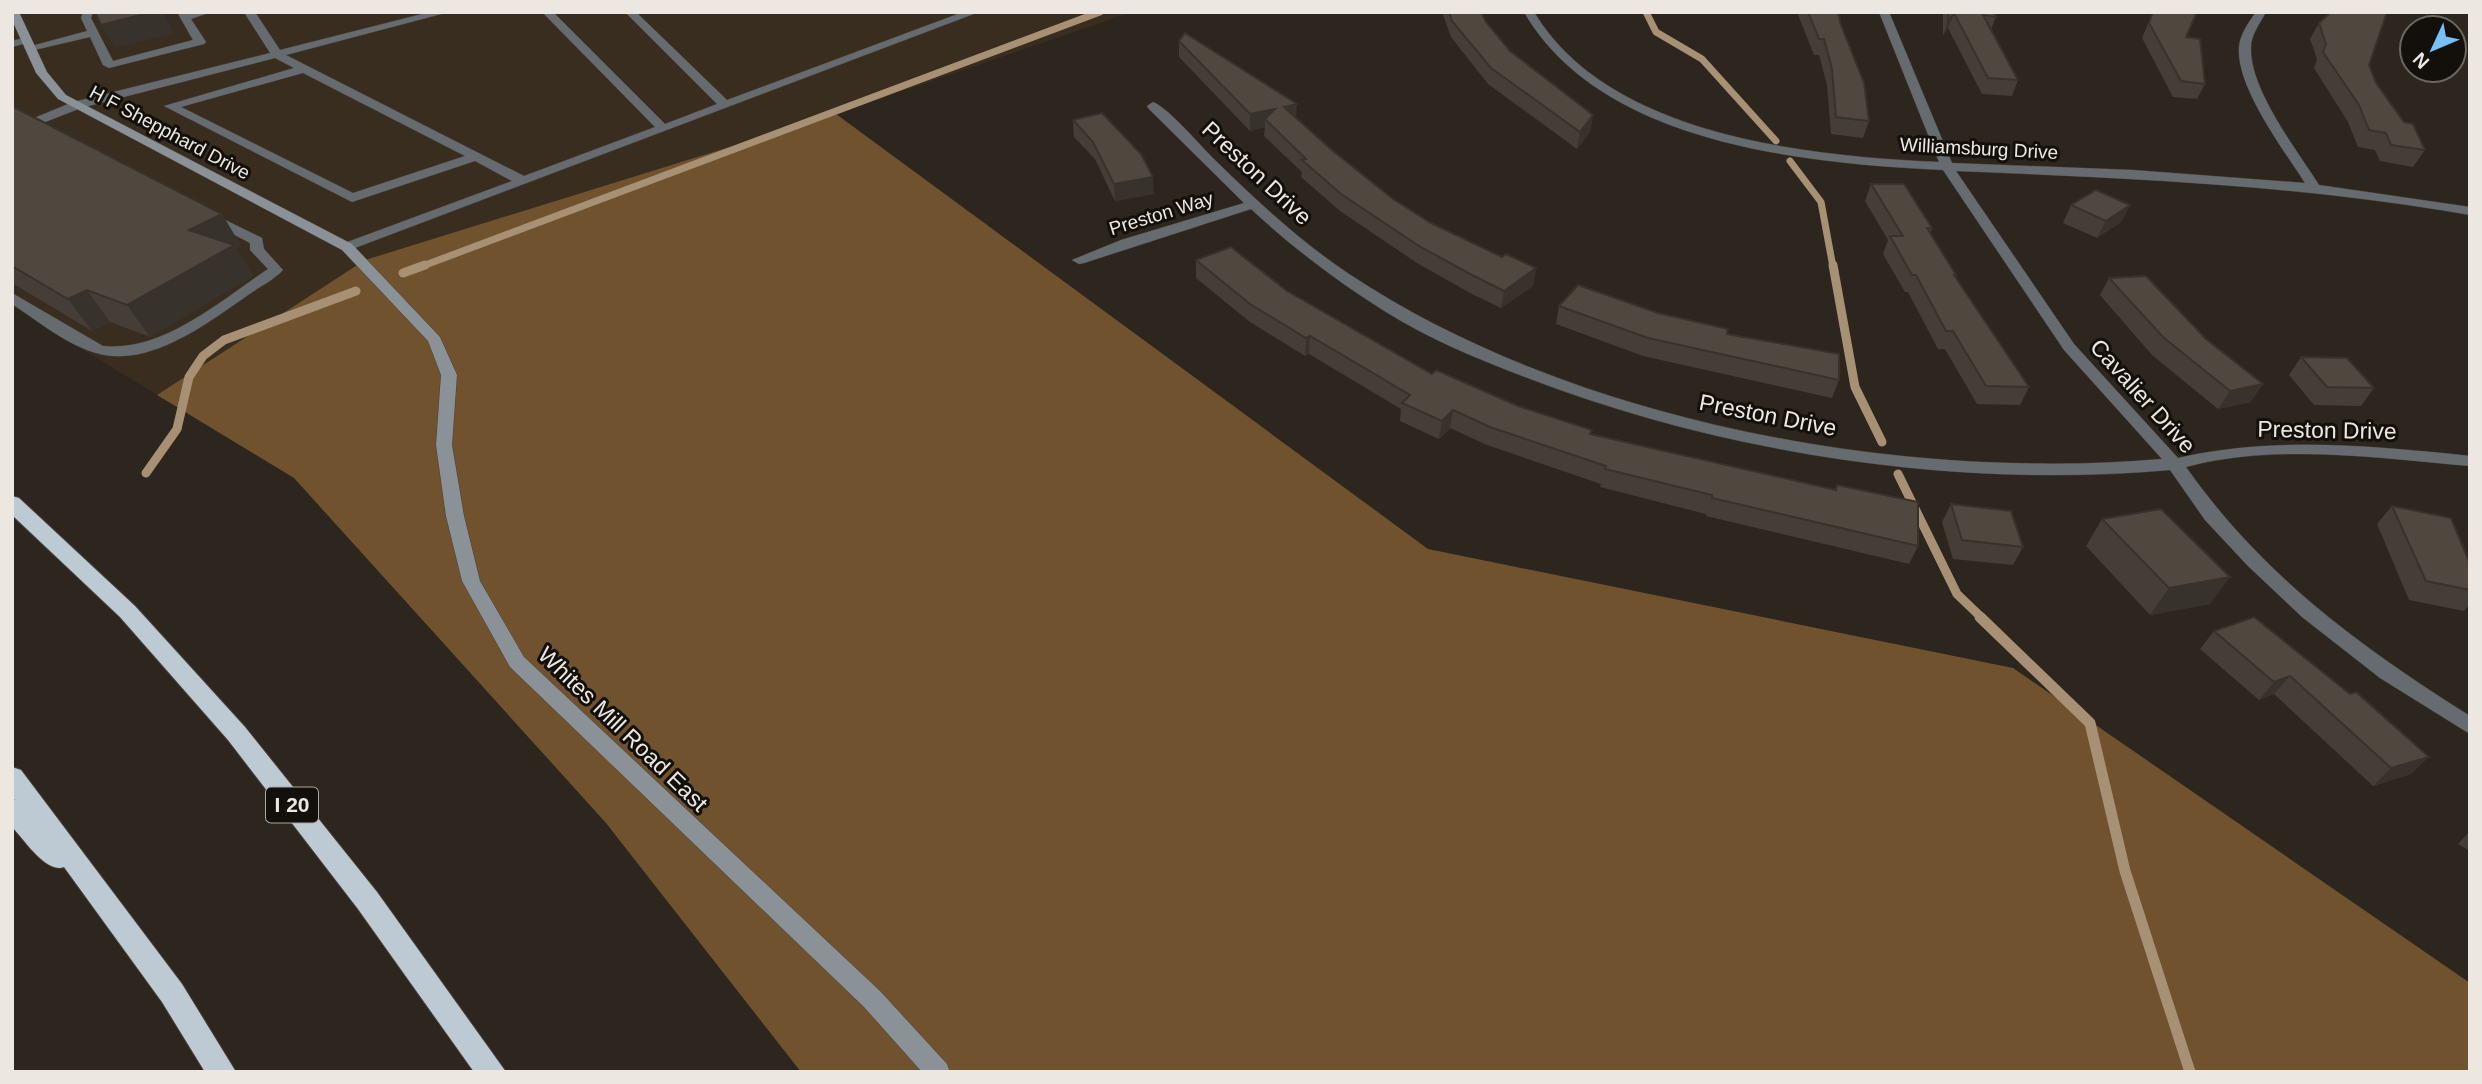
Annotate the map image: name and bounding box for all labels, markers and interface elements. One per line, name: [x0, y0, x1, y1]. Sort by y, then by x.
north arrow: [2398, 14, 2468, 84]
text: N: [2409, 48, 2433, 73]
street label: H F Shepphard Drive: [86, 81, 253, 184]
street label: Preston Drive: [1197, 116, 1317, 230]
street label: Williamsburg Drive: [1899, 134, 2059, 163]
street label: Preston Way: [1106, 187, 1216, 239]
street label: Cavalier Drive: [2085, 334, 2201, 458]
street label: Preston Drive: [1697, 389, 1839, 441]
street label: Preston Drive: [2257, 416, 2397, 444]
street label: Whites Mill Road East: [533, 642, 713, 817]
road number: I 20: [266, 788, 318, 822]

